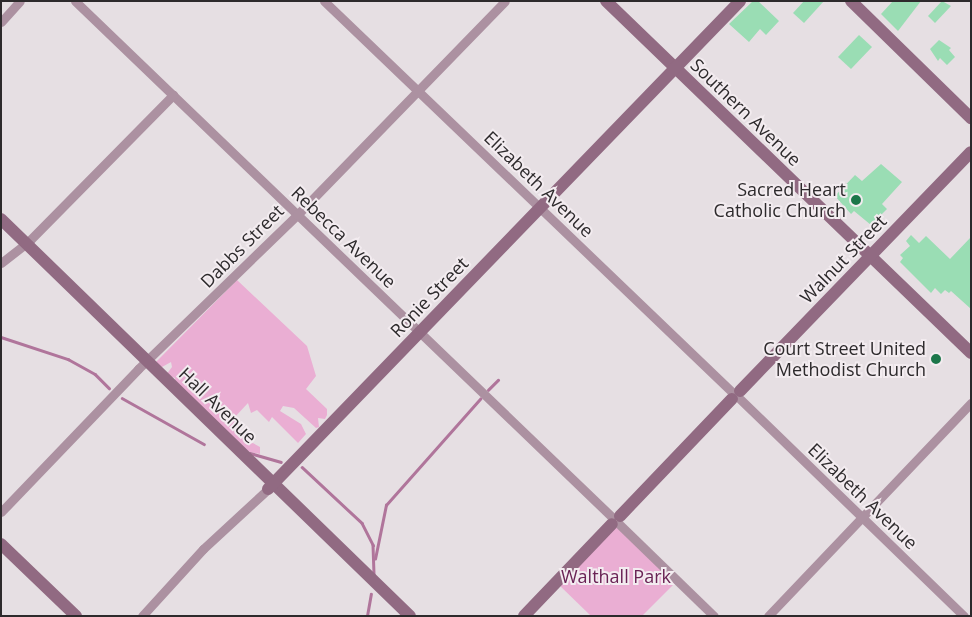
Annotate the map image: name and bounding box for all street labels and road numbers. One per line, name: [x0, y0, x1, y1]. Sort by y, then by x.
street label: Southern Avenue: [686, 54, 806, 170]
street label: Elizabeth Avenue: [480, 126, 598, 242]
street label: Rebecca Avenue: [287, 182, 401, 292]
street label: Dabbs Street: [196, 200, 288, 292]
street label: Walnut Street: [795, 210, 891, 308]
street label: Ronie Street: [386, 253, 472, 341]
street label: Hall Avenue: [175, 363, 261, 447]
street label: Elizabeth Avenue: [804, 438, 922, 554]

